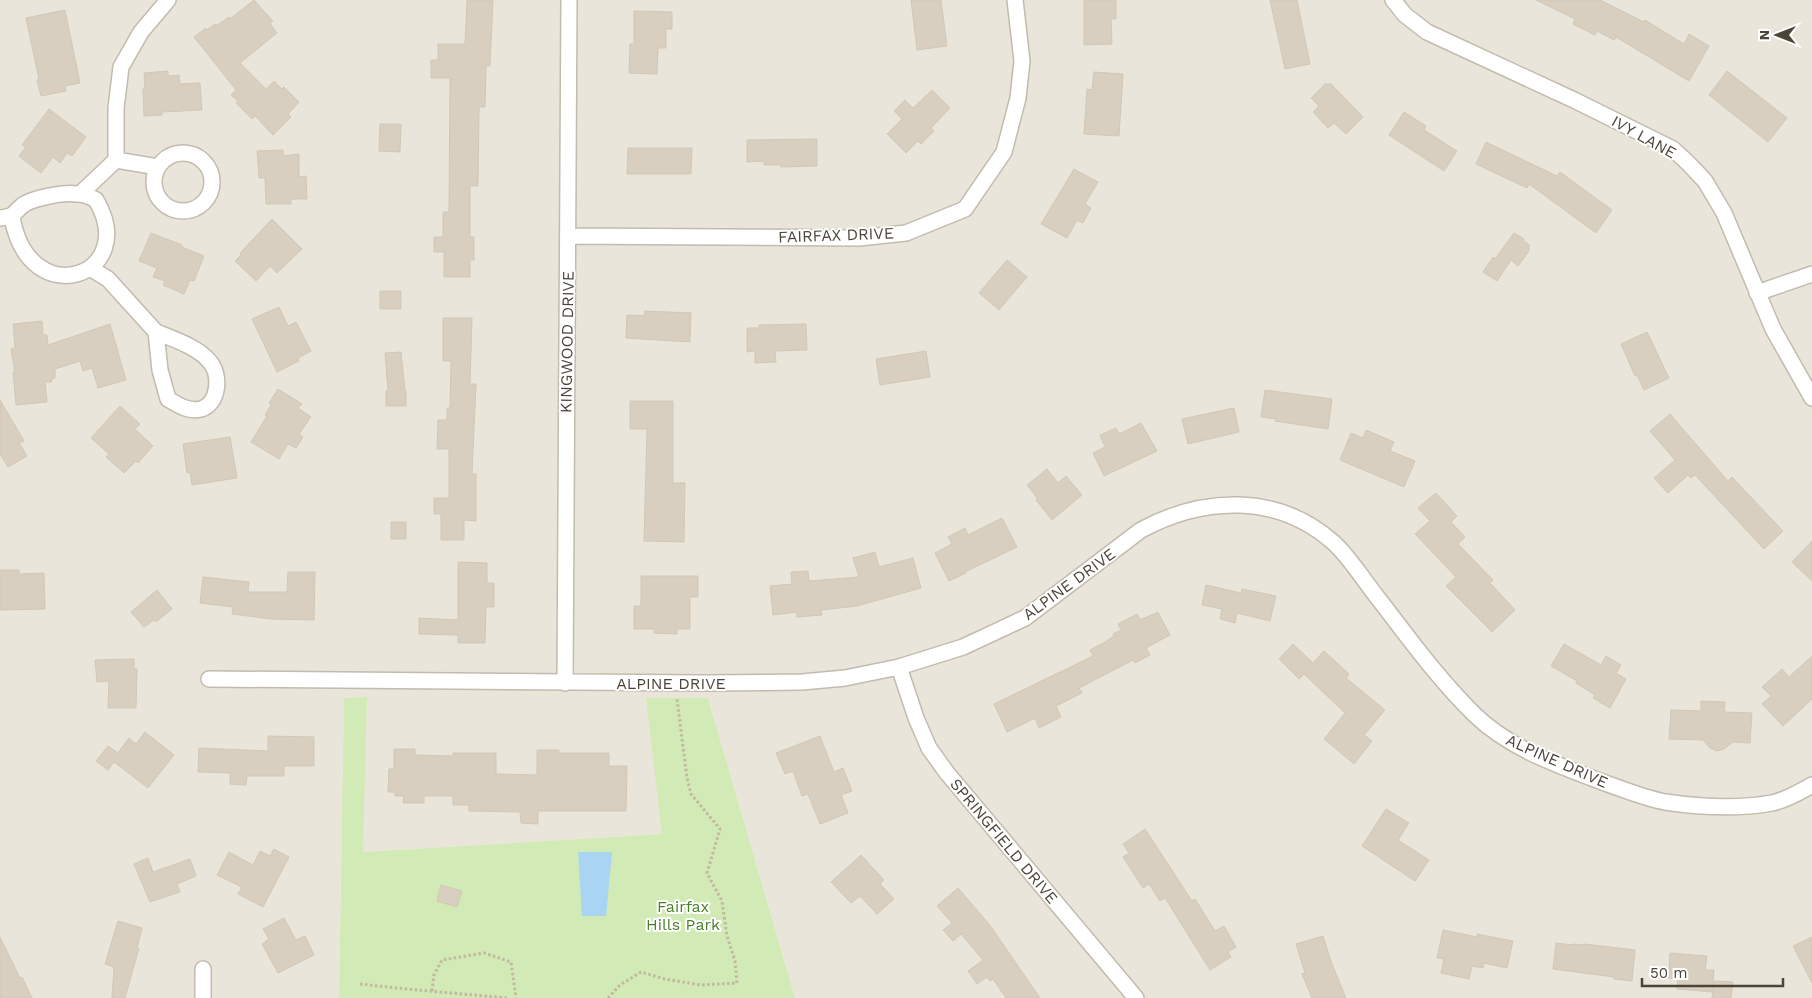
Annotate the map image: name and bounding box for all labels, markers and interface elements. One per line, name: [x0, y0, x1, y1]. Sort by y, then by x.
north arrow: [1752, 10, 1802, 60]
text: N: [1756, 30, 1772, 40]
street label: IVY LANE: [1608, 111, 1680, 163]
street label: FAIRFAX DRIVE: [778, 223, 894, 247]
street label: KINGWOOD DRIVE: [556, 271, 578, 413]
street label: ALPINE DRIVE: [1019, 544, 1119, 624]
street label: ALPINE DRIVE: [616, 674, 726, 693]
street label: ALPINE DRIVE: [1503, 730, 1611, 792]
street label: SPRINGFIELD DRIVE: [946, 775, 1062, 907]
park label: Fairfax Hills Park: [646, 897, 720, 934]
scale bar: [1642, 956, 1783, 988]
text: 50 m: [1650, 964, 1687, 982]

